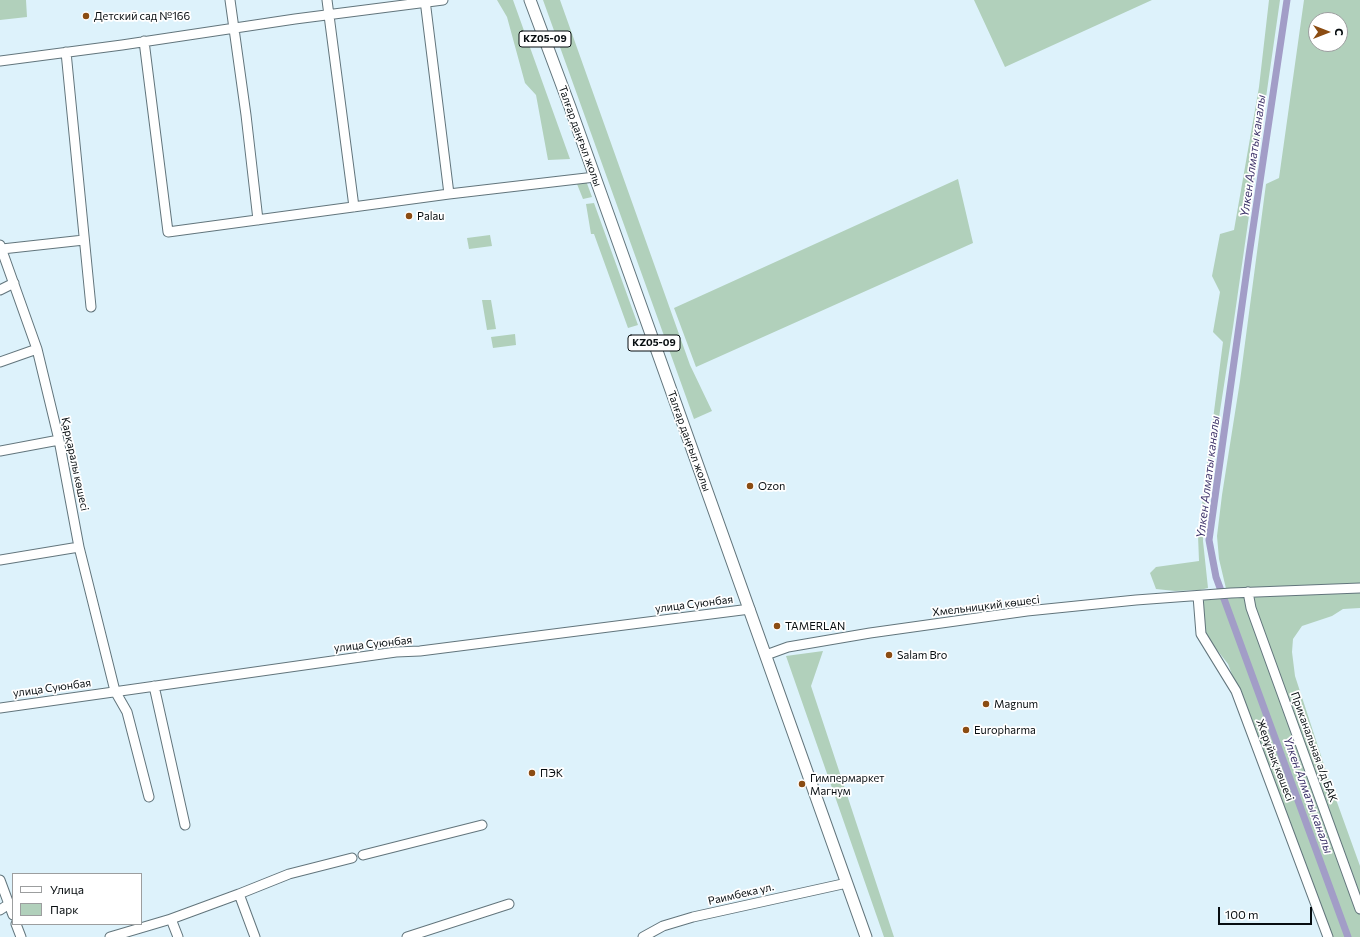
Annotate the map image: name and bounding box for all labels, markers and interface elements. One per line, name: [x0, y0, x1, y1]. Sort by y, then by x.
place label: Детский сад №166: [94, 9, 190, 23]
marker: Детский сад №166: [81, 11, 91, 21]
north arrow: [1308, 12, 1348, 52]
text: С: [1333, 28, 1346, 36]
road number: KZ05-09: [519, 31, 571, 47]
street label: Талғар даңғыл жолы: [556, 84, 604, 188]
water label: Үлкен Алматы каналы: [1237, 94, 1269, 218]
place label: Palau: [417, 209, 444, 223]
marker: Palau: [404, 211, 414, 221]
road number: KZ05-09: [628, 335, 680, 351]
street label: Талғар даңғыл жолы: [665, 389, 713, 493]
water label: Үлкен Алматы каналы: [1193, 415, 1223, 539]
street label: Қарқаралы көшесі: [59, 416, 91, 512]
place label: Ozon: [758, 479, 785, 493]
marker: Ozon: [745, 481, 755, 491]
street label: улица Суюнбая: [654, 593, 734, 615]
street label: Хмельницкий көшесі: [932, 593, 1040, 619]
place label: TAMERLAN: [785, 619, 845, 633]
marker: TAMERLAN: [772, 621, 782, 631]
street label: улица Суюнбая: [333, 633, 413, 655]
place label: Salam Bro: [897, 648, 947, 662]
marker: Salam Bro: [884, 650, 894, 660]
street label: улица Суюнбая: [12, 676, 92, 700]
street label: Приканальная а/д БАК: [1288, 690, 1340, 804]
place label: Magnum: [994, 697, 1038, 711]
marker: Magnum: [981, 699, 991, 709]
street label: Жерұйық көшесі: [1253, 717, 1297, 803]
place label: Europharma: [974, 723, 1036, 737]
marker: Europharma: [961, 725, 971, 735]
water label: Үлкен Алматы каналы: [1280, 735, 1336, 855]
place label: ПЭК: [540, 766, 563, 780]
marker: ПЭК: [527, 768, 537, 778]
place label: Гимпермаркет Магнум: [810, 771, 885, 797]
marker: Гимпермаркет Магнум: [797, 779, 807, 789]
legend: [12, 873, 142, 925]
street label: Раимбека ул.: [707, 880, 775, 908]
text: Улица: [50, 882, 84, 896]
scale bar: [1220, 899, 1314, 925]
text: Парк: [50, 902, 79, 916]
text: 100 m: [1225, 907, 1259, 921]

